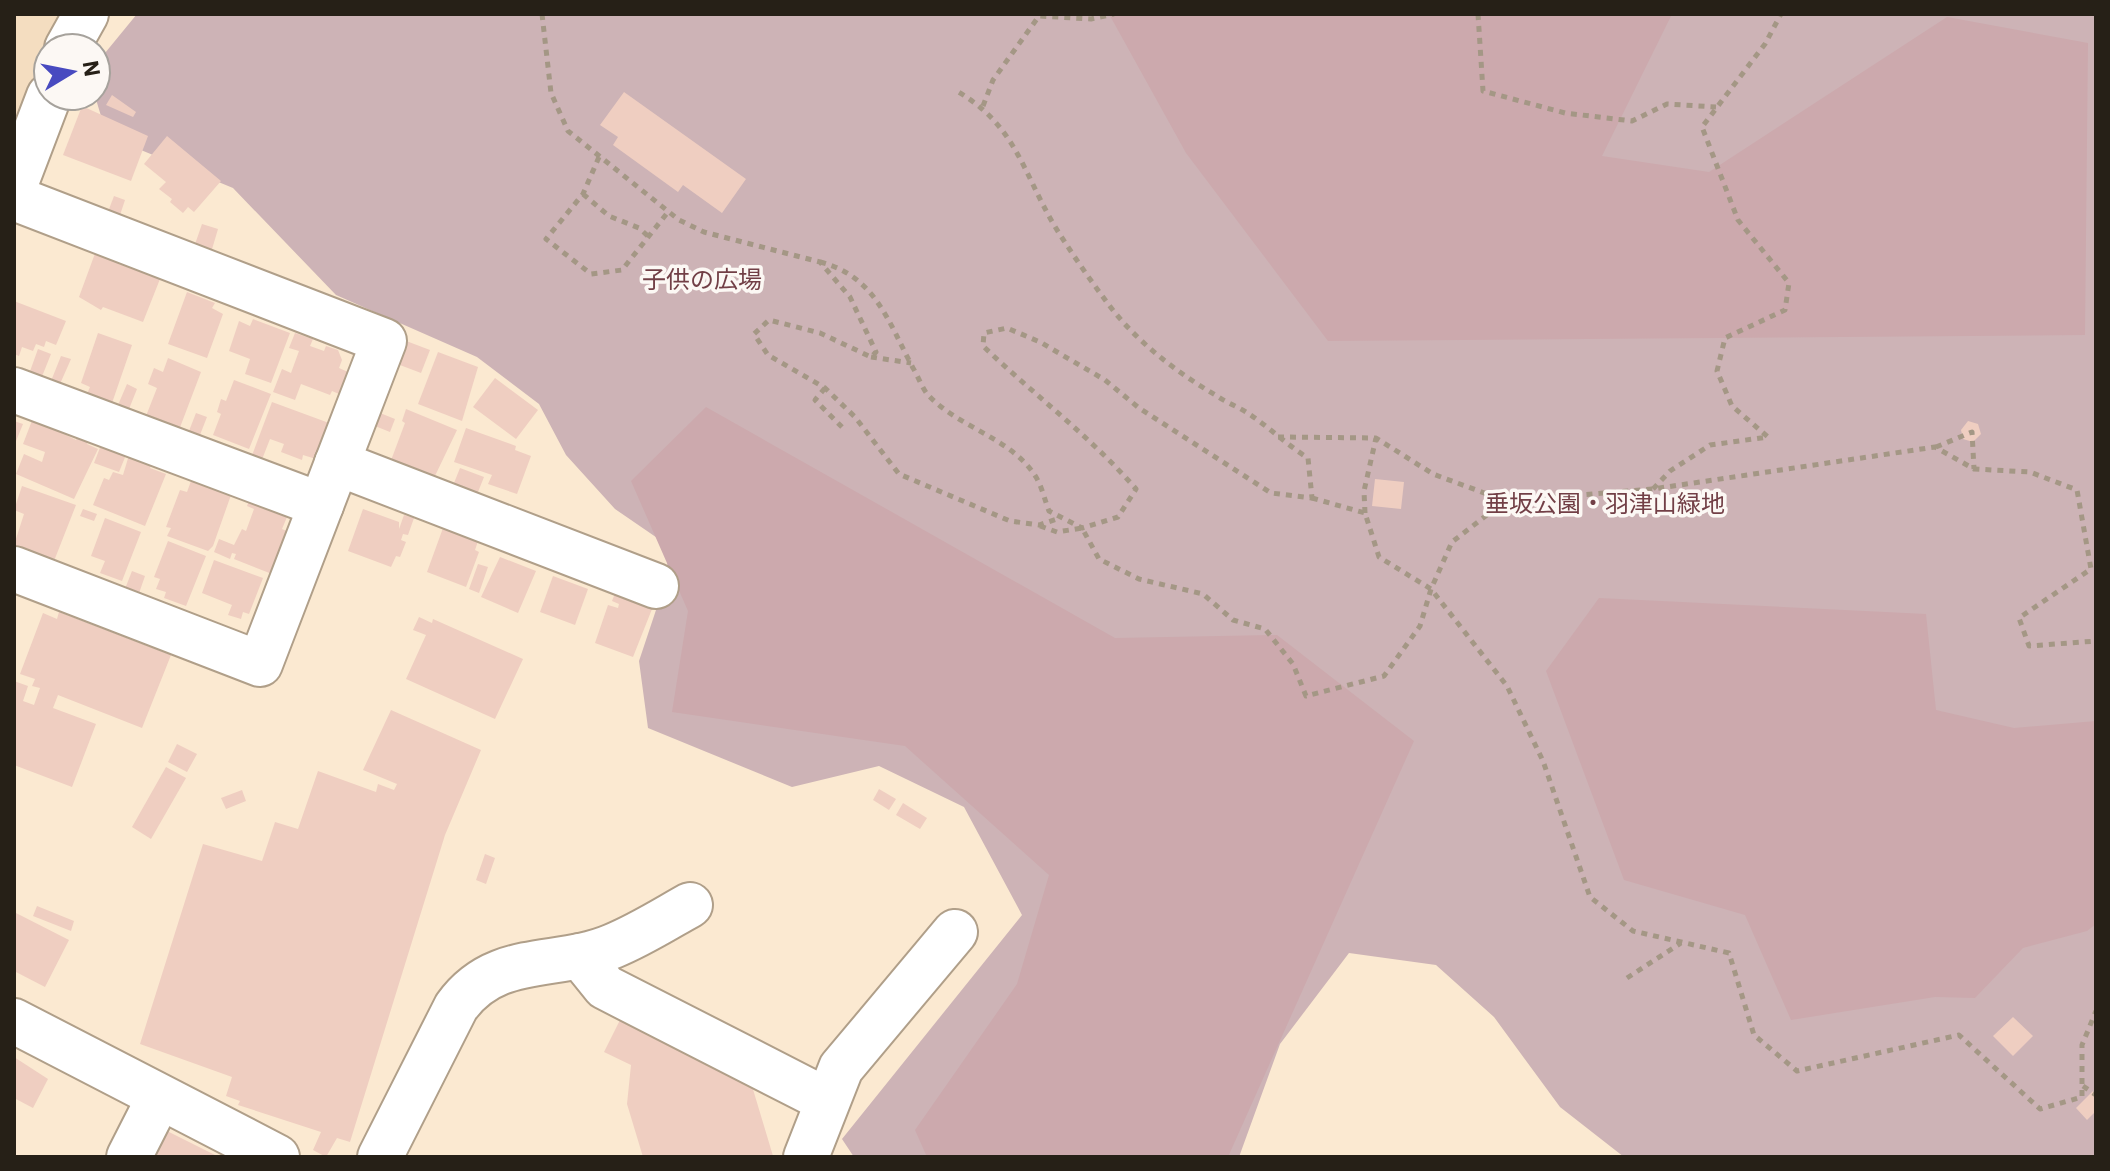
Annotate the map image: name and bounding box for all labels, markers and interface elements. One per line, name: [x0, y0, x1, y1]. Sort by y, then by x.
north arrow: [32, 32, 112, 112]
text: N: [77, 58, 108, 79]
park label: 子供の広場: [642, 263, 762, 295]
park label: 垂坂公園・羽津山緑地: [1485, 487, 1725, 519]

